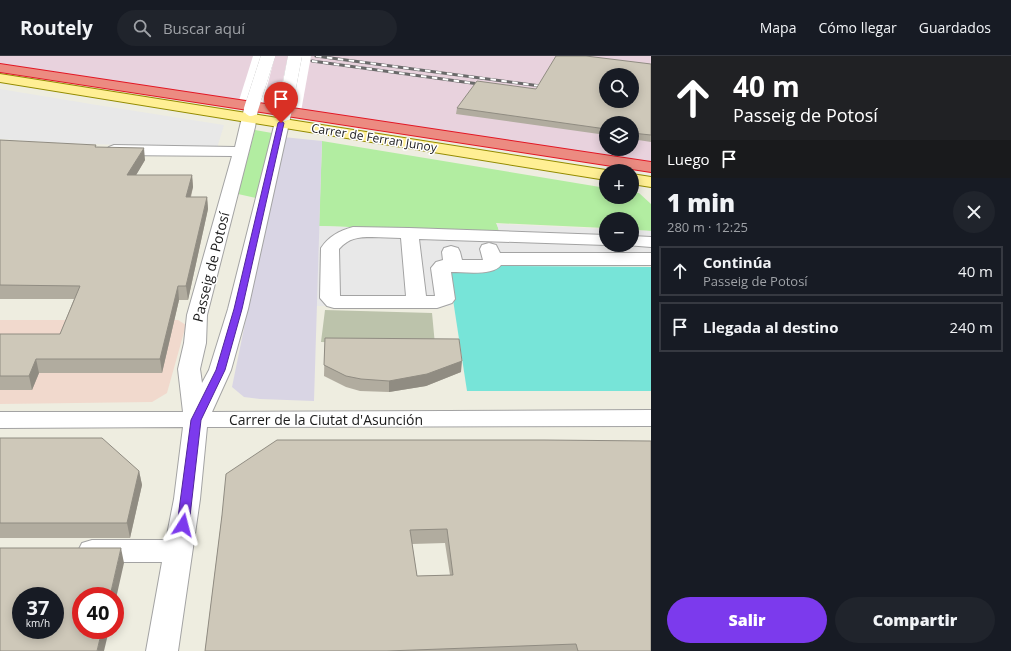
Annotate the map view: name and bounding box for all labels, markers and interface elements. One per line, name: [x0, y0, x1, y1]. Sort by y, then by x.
search box: [117, 10, 397, 46]
text: Routely: [20, 15, 93, 41]
icon: search: [131, 17, 153, 39]
text: Buscar aquí: [163, 18, 245, 38]
text: Mapa: [760, 18, 796, 37]
text: Cómo llegar: [818, 18, 897, 37]
text: Guardados: [919, 18, 991, 37]
text: 40 m: [733, 67, 800, 105]
map controls: [599, 68, 639, 252]
button: search: [599, 68, 639, 108]
icon: ahead: [667, 72, 719, 124]
pin: [264, 82, 298, 123]
icon: arrive: [270, 88, 292, 110]
text: Passeig de Potosí: [733, 103, 878, 127]
button: layers: [599, 116, 639, 156]
street label: Carrer de Ferran Junoy: [310, 119, 439, 156]
icon: arrive: [718, 148, 740, 170]
text: Luego: [667, 149, 710, 169]
button: +: [599, 164, 639, 204]
text: 1 min: [667, 186, 735, 219]
button: close: [953, 191, 995, 233]
street label: Passeig de Potosí: [188, 209, 233, 324]
button: −: [599, 212, 639, 252]
text: 280 m · 12:25: [667, 218, 748, 236]
text: Continúa: [703, 252, 772, 272]
icon: ahead: [669, 260, 691, 282]
text: 40 m: [958, 261, 993, 281]
text: Passeig de Potosí: [703, 272, 808, 290]
icon: arrive: [669, 316, 691, 338]
text: Llegada al destino: [703, 317, 838, 337]
text: 240 m: [949, 317, 993, 337]
street label: Carrer de la Ciutat d'Asunción: [229, 410, 423, 429]
position arrow: [162, 504, 204, 546]
speed limit sign: 40: [72, 587, 124, 639]
text: 37: [27, 594, 49, 621]
button: Salir: [667, 597, 827, 643]
button: Compartir: [835, 597, 995, 643]
text: km/h: [26, 616, 50, 630]

